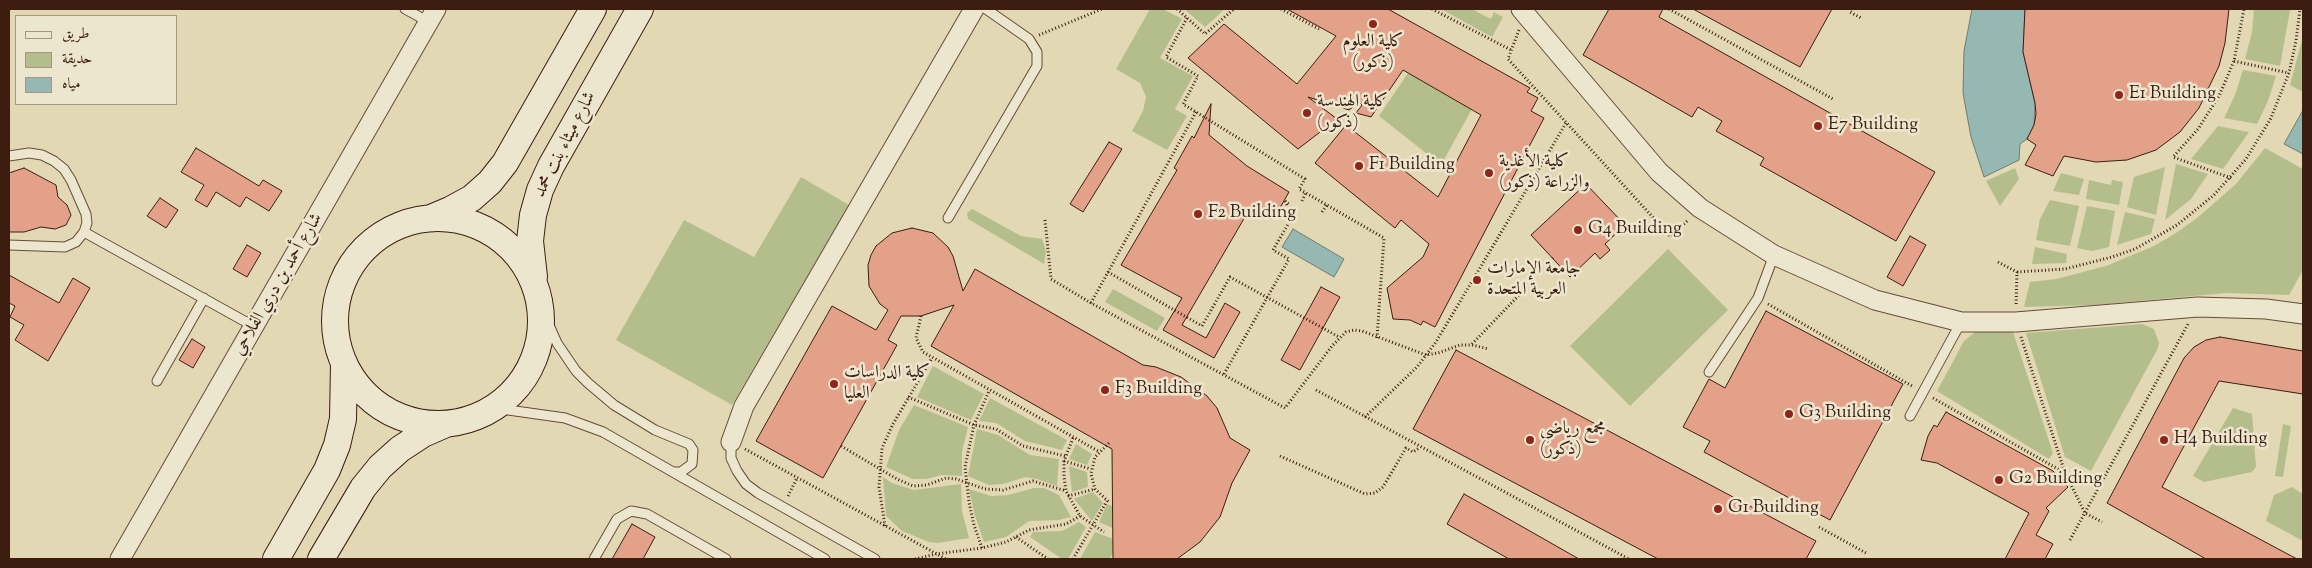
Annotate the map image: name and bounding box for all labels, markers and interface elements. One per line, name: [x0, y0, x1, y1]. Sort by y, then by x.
legend: [15, 15, 178, 105]
marker: كلية العلوم (ذكور): [1367, 18, 1379, 30]
text: طريق: [62, 24, 89, 45]
place label: كلية العلوم (ذكور): [1342, 32, 1404, 74]
text: حديقة: [62, 49, 92, 70]
text: مياه: [62, 74, 80, 95]
place label: E1 Building: [2129, 84, 2216, 106]
street label: شارع ميثاء بنت محمد: [530, 89, 602, 201]
marker: E1 Building: [2113, 89, 2125, 101]
place label: كلية الهندسة (ذكور): [1317, 92, 1388, 134]
marker: كلية الهندسة (ذكور): [1301, 107, 1313, 119]
place label: E7 Building: [1828, 115, 1918, 137]
marker: E7 Building: [1812, 120, 1824, 132]
place label: كلية الأغذية والزراعة (ذكور): [1499, 152, 1590, 194]
place label: F1 Building: [1369, 155, 1455, 177]
marker: F1 Building: [1353, 160, 1365, 172]
marker: كلية الأغذية والزراعة (ذكور): [1483, 167, 1495, 179]
place label: F2 Building: [1208, 203, 1296, 225]
marker: F2 Building: [1192, 208, 1204, 220]
street label: شارع أحمد بن دري الفلاحي: [229, 210, 329, 360]
place label: G4 Building: [1588, 219, 1682, 241]
marker: G4 Building: [1572, 224, 1584, 236]
place label: جامعة الإمارات العربية المتحدة: [1487, 259, 1581, 302]
marker: جامعة الإمارات العربية المتحدة: [1471, 274, 1483, 286]
place label: كلية الدراسات العليا: [844, 363, 930, 406]
marker: كلية الدراسات العليا: [828, 378, 840, 390]
place label: F3 Building: [1115, 379, 1202, 401]
marker: F3 Building: [1099, 384, 1111, 396]
place label: G3 Building: [1799, 403, 1891, 425]
marker: G3 Building: [1783, 408, 1795, 420]
place label: مجمع رياضي (ذكور): [1540, 419, 1606, 462]
place label: H4 Building: [2174, 429, 2267, 451]
marker: مجمع رياضي (ذكور): [1524, 434, 1536, 446]
marker: H4 Building: [2158, 434, 2170, 446]
place label: G2 Building: [2009, 469, 2102, 491]
marker: G2 Building: [1993, 474, 2005, 486]
place label: G1 Building: [1728, 498, 1819, 520]
marker: G1 Building: [1712, 503, 1724, 515]

